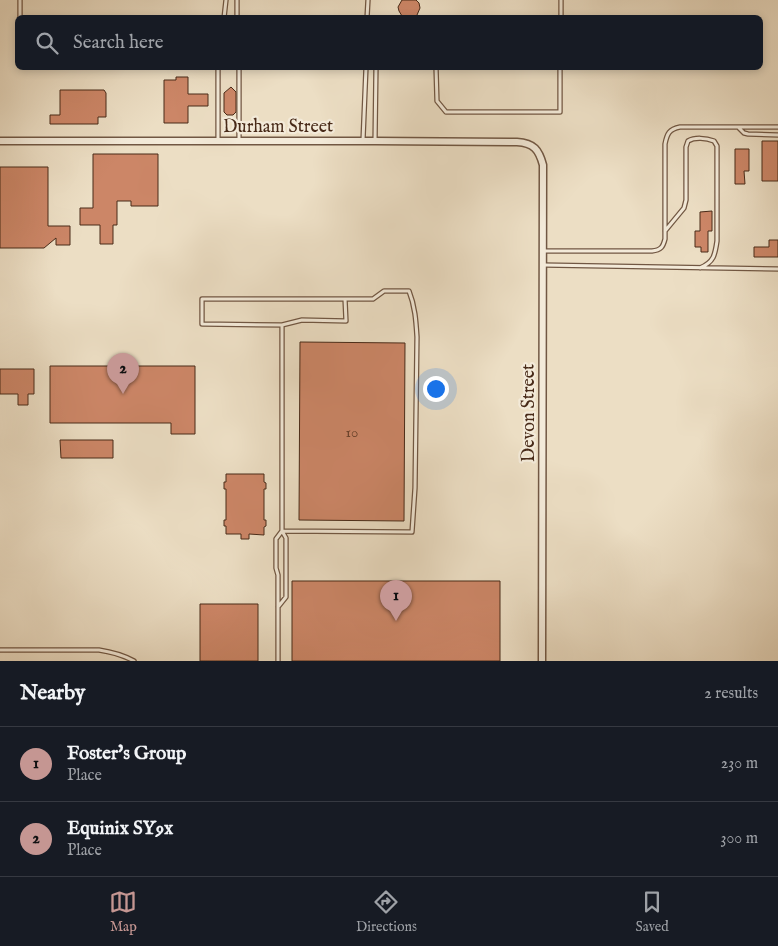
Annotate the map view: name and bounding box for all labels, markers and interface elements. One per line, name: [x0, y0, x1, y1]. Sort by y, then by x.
search box: [15, 15, 763, 70]
icon: search: [33, 29, 61, 57]
text: Search here: [73, 31, 164, 55]
street label: Durham Street: [223, 116, 333, 139]
pin: 2: [107, 353, 139, 394]
street label: Devon Street: [518, 364, 541, 462]
your location: [423, 376, 449, 402]
house number: 10: [346, 423, 358, 442]
pin: 1: [380, 580, 412, 621]
text: Nearby: [20, 680, 85, 707]
text: 2 results: [704, 684, 758, 704]
text: Foster's Group: [67, 742, 186, 766]
text: 1: [33, 754, 39, 774]
text: 230 m: [721, 754, 758, 774]
text: Place: [67, 766, 102, 786]
text: Equinix SY9x: [67, 817, 173, 841]
text: 2: [32, 829, 40, 849]
text: 300 m: [720, 829, 758, 849]
text: Place: [67, 841, 102, 861]
tab: Map: [109, 888, 137, 936]
tab: Directions: [356, 888, 417, 936]
tab: Saved: [636, 888, 669, 936]

